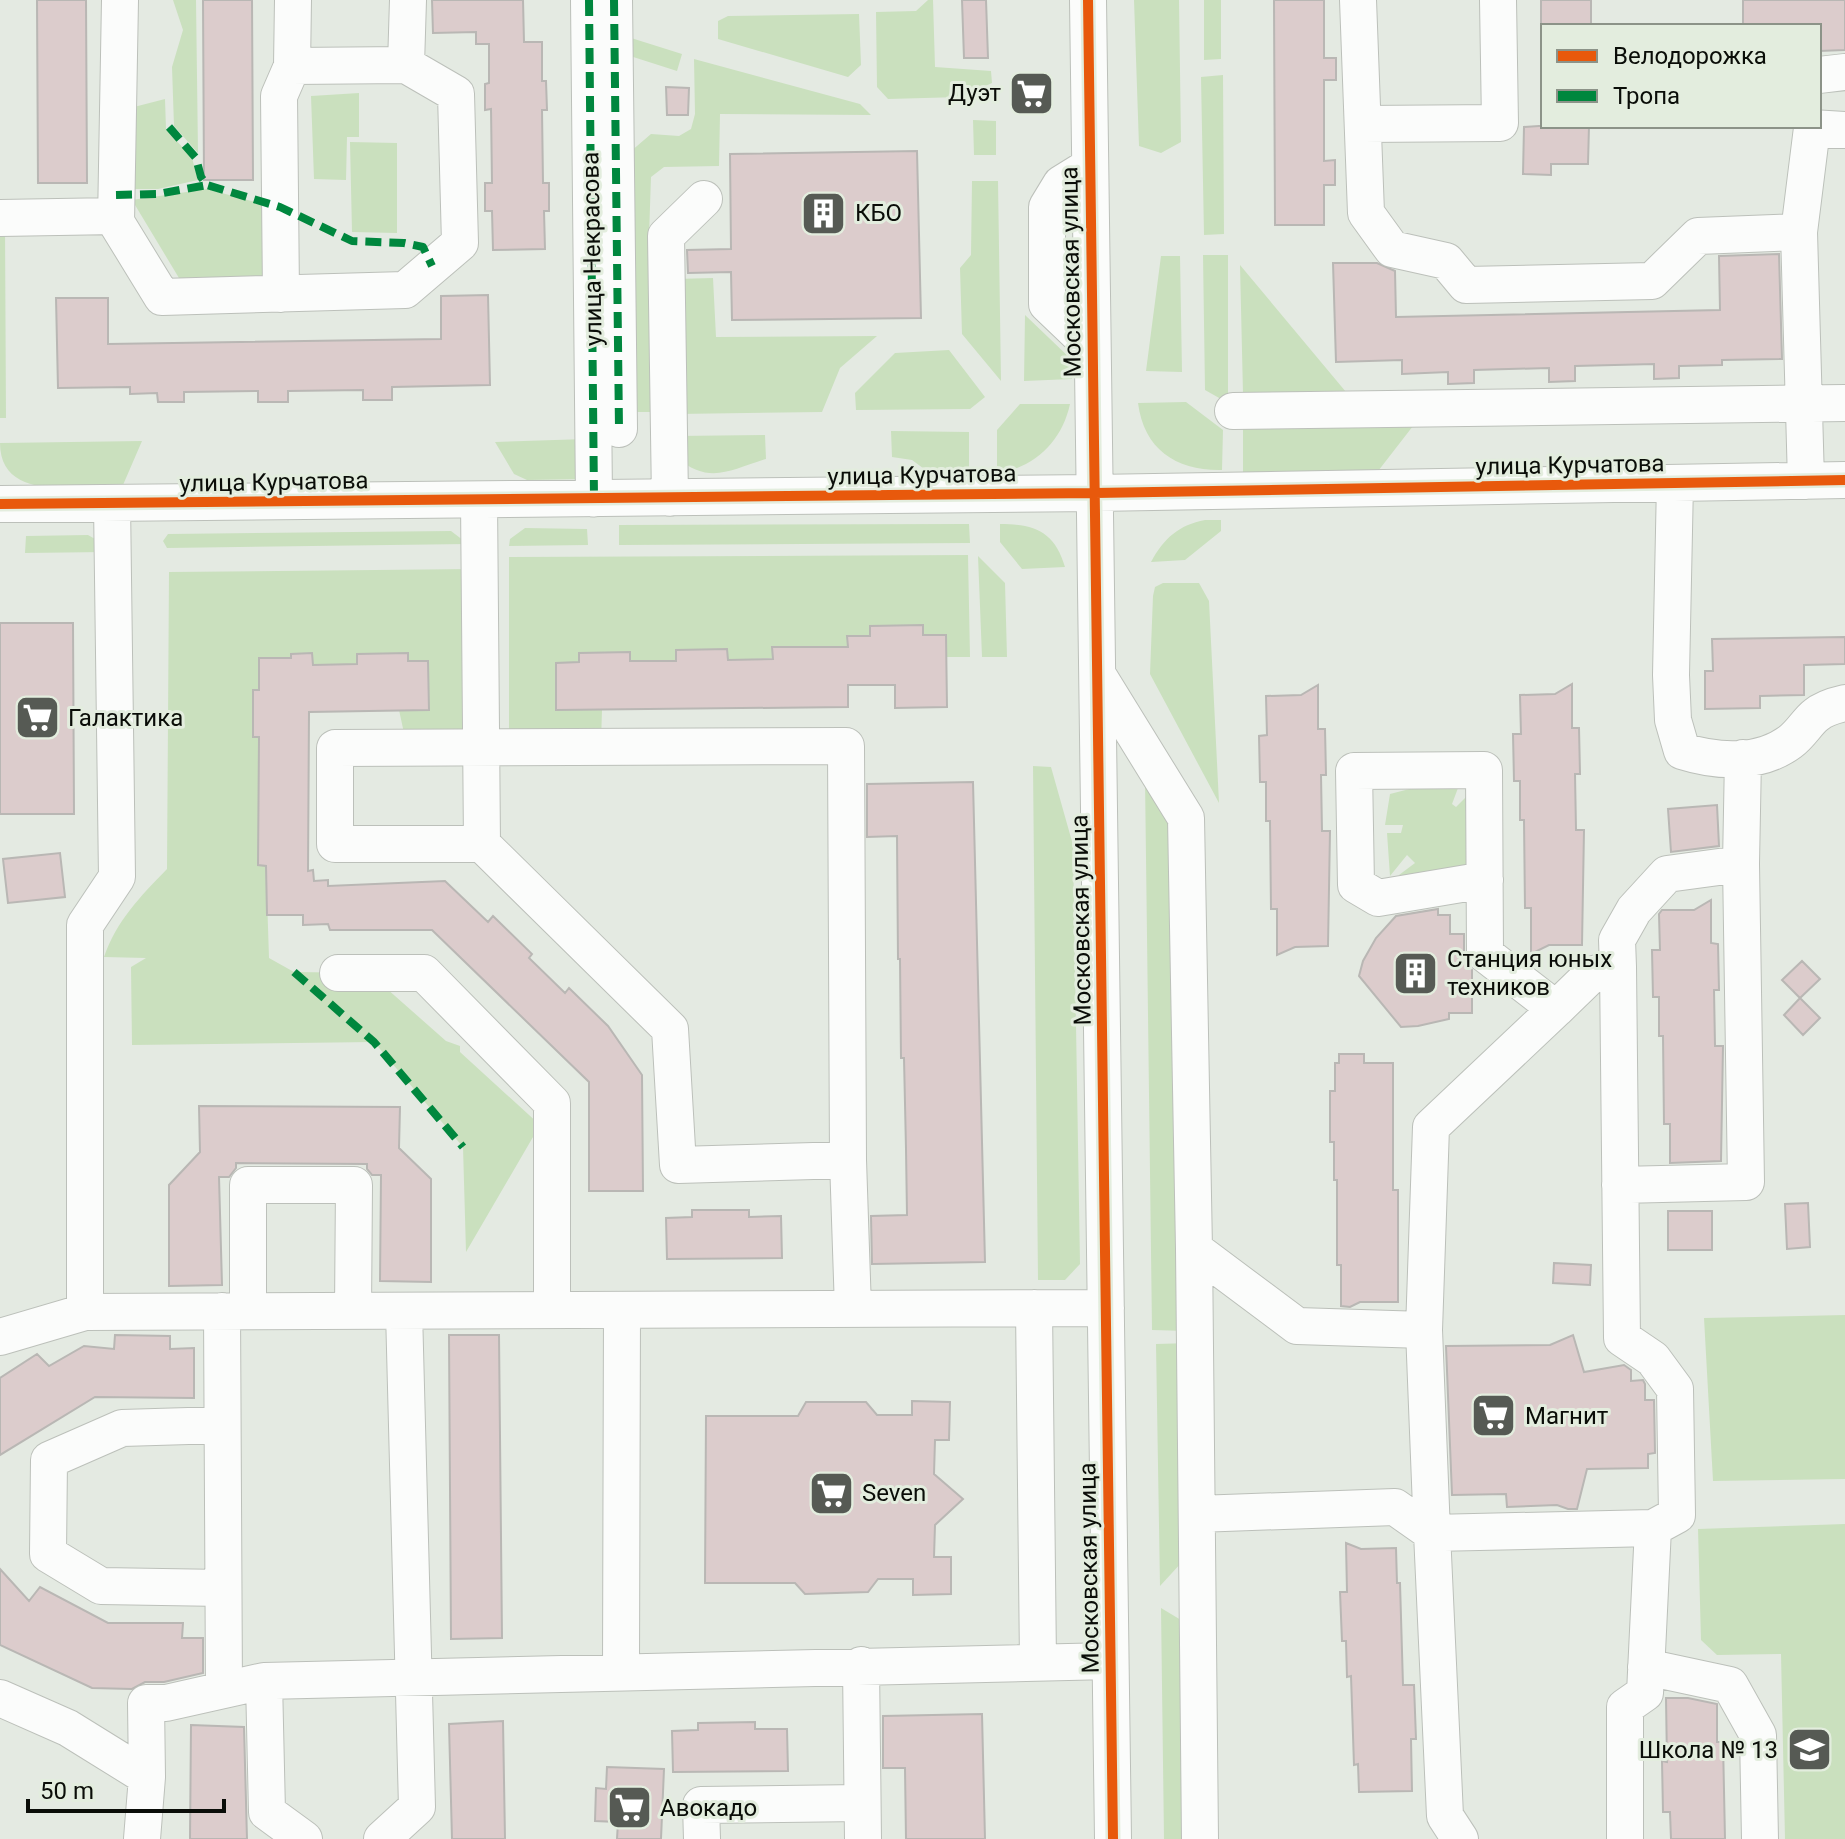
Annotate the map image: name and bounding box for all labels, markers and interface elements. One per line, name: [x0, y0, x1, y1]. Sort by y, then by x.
legend: [1541, 24, 1821, 128]
text: Велодорожка: [1613, 42, 1767, 70]
supermarket icon: Дуэт: [1008, 69, 1056, 117]
place label: Дуэт: [948, 79, 1001, 107]
text: Тропа: [1613, 82, 1680, 110]
street label: улица Некрасова: [576, 152, 608, 346]
street label: Московская улица: [1055, 166, 1087, 378]
building icon: КБО: [800, 189, 848, 237]
place label: КБО: [855, 199, 902, 227]
street label: улица Курчатова: [1475, 449, 1665, 481]
street label: улица Курчатова: [827, 459, 1017, 491]
street label: улица Курчатова: [179, 466, 369, 498]
supermarket icon: Галактика: [13, 694, 61, 742]
place label: Галактика: [68, 704, 183, 732]
street label: Московская улица: [1065, 814, 1097, 1026]
place label: Станция юных техников: [1447, 945, 1612, 1001]
building icon: Станция юных техников: [1392, 949, 1440, 997]
supermarket icon: Магнит: [1470, 1392, 1518, 1440]
place label: Магнит: [1525, 1402, 1609, 1430]
street label: Московская улица: [1073, 1462, 1105, 1674]
supermarket icon: Seven: [807, 1469, 855, 1517]
place label: Seven: [862, 1479, 926, 1507]
school or university icon: Школа № 13: [1785, 1726, 1833, 1774]
place label: Школа № 13: [1639, 1736, 1778, 1764]
scale bar: [28, 1763, 224, 1813]
text: 50 m: [40, 1777, 94, 1805]
supermarket icon: Авокадо: [605, 1784, 653, 1832]
place label: Авокадо: [660, 1794, 757, 1822]

